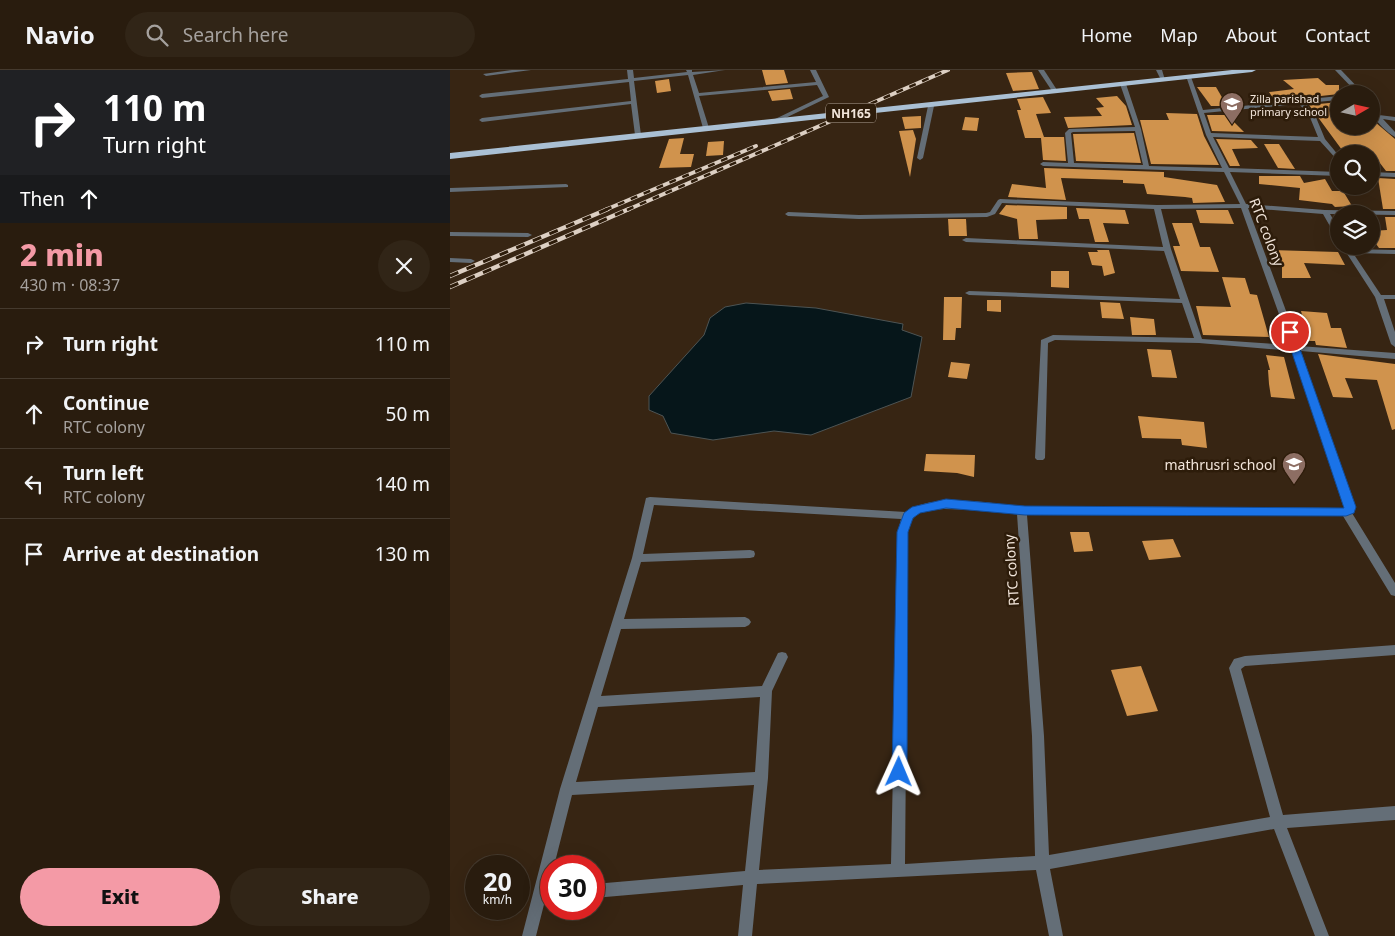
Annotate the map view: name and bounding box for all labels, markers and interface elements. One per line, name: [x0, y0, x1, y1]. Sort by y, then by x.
search box: [125, 12, 475, 57]
text: Navio: [25, 18, 95, 51]
icon: search: [143, 21, 171, 49]
text: Search here: [183, 22, 289, 48]
text: Home: [1081, 23, 1132, 47]
text: Map: [1160, 23, 1198, 47]
text: About: [1226, 23, 1277, 47]
text: Contact: [1305, 23, 1370, 47]
text: 110 m: [103, 84, 206, 131]
north arrow: [1330, 85, 1380, 135]
map controls: [1330, 85, 1380, 255]
icon: right: [20, 90, 85, 155]
school or university icon: Zilla parishad primary school: [1219, 91, 1245, 125]
place label: Zilla parishad primary school: [1250, 91, 1327, 119]
road number: NH165: [826, 104, 876, 122]
text: Turn right: [103, 129, 206, 159]
button: search: [1330, 145, 1380, 195]
icon: ahead: [75, 185, 103, 213]
text: Then: [20, 186, 65, 212]
street label: RTC colony: [1245, 195, 1289, 270]
button: layers: [1330, 205, 1380, 255]
text: 2 min: [20, 234, 104, 275]
button: close: [378, 240, 430, 292]
text: 430 m · 08:37: [20, 274, 120, 296]
pin: [1269, 311, 1311, 353]
icon: arrive: [1276, 318, 1304, 346]
icon: right: [20, 330, 48, 358]
text: Turn right: [63, 331, 158, 357]
text: 110 m: [375, 331, 430, 357]
text: Continue: [63, 390, 149, 416]
icon: ahead: [20, 400, 48, 428]
text: 50 m: [386, 401, 430, 427]
text: RTC colony: [63, 416, 145, 438]
school or university icon: mathrusri school: [1281, 451, 1307, 485]
place label: mathrusri school: [1165, 455, 1276, 474]
text: Turn left: [63, 460, 144, 486]
icon: left: [20, 470, 48, 498]
text: 140 m: [375, 471, 430, 497]
text: RTC colony: [63, 486, 145, 508]
street label: RTC colony: [999, 533, 1023, 606]
icon: arrive: [20, 540, 48, 568]
text: Arrive at destination: [63, 541, 259, 567]
text: 130 m: [375, 541, 430, 567]
position arrow: [872, 745, 924, 797]
speed limit sign: 30: [540, 855, 605, 920]
text: 20: [483, 864, 512, 898]
button: Exit: [20, 868, 220, 926]
button: Share: [230, 868, 430, 926]
text: km/h: [483, 891, 512, 908]

